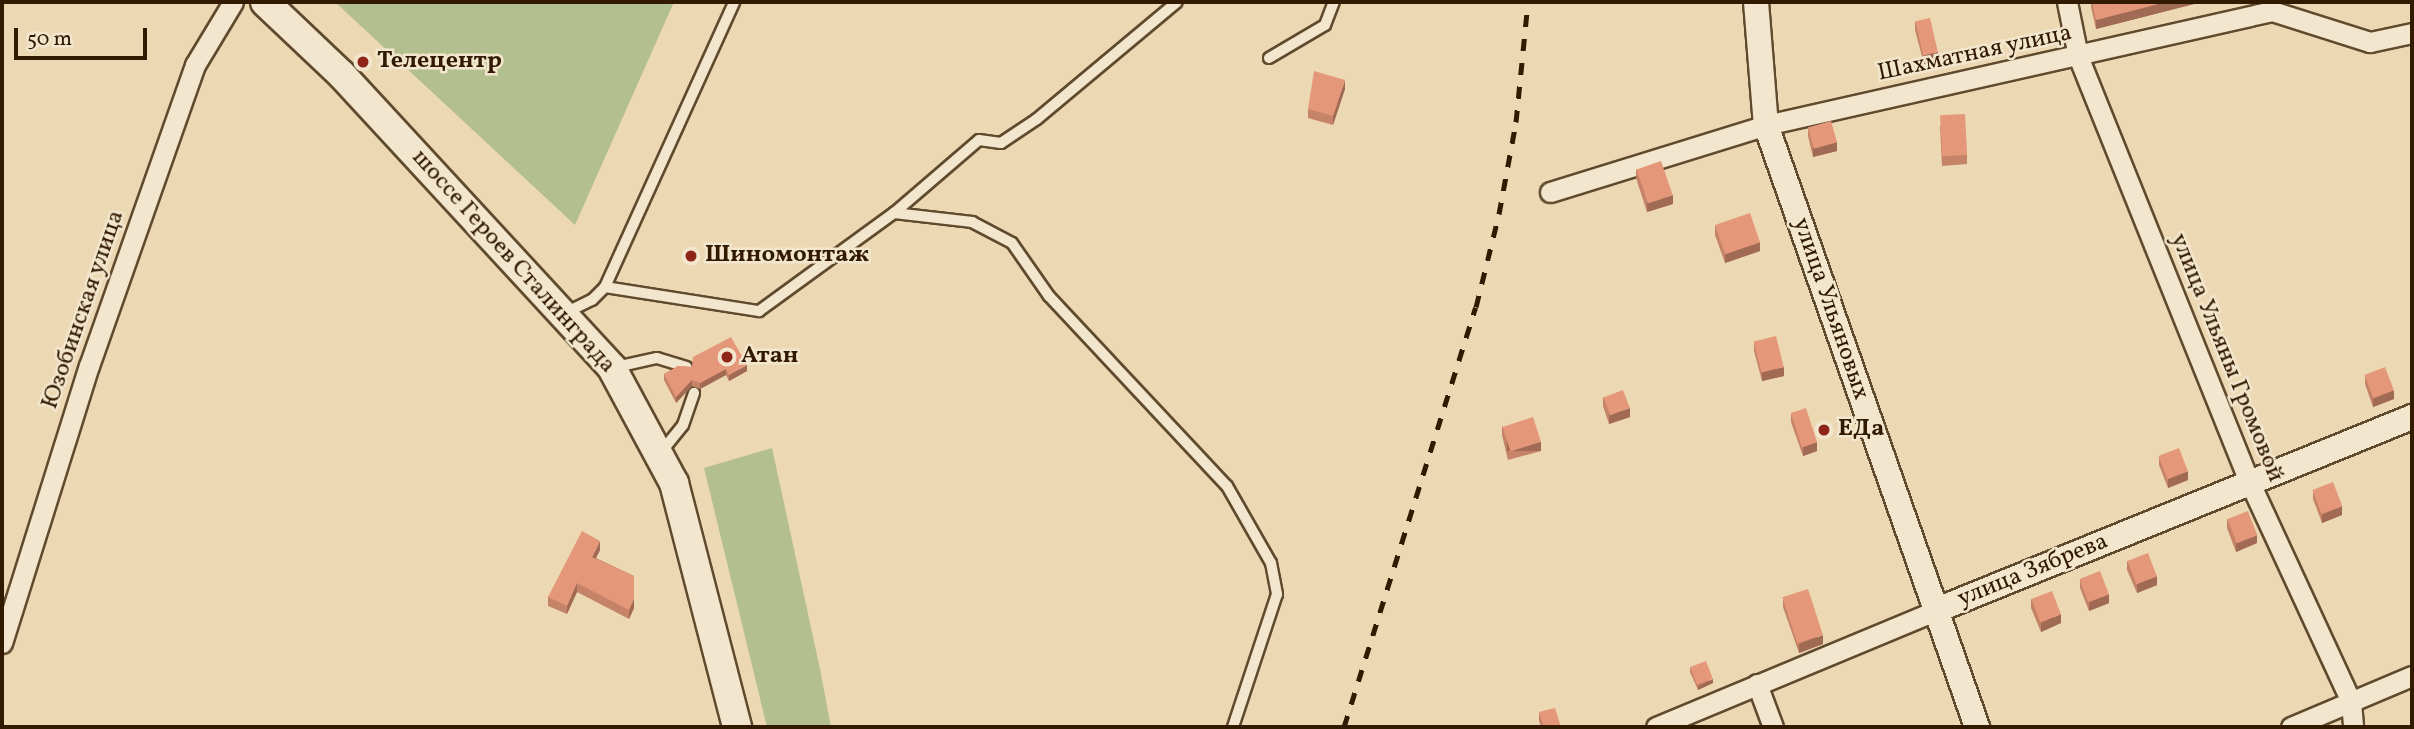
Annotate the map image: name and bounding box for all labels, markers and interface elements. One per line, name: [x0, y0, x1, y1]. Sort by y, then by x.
scale bar: [18, 14, 150, 58]
street label: Шахматная улица: [1875, 19, 2075, 89]
text: 50 m: [27, 25, 72, 54]
place label: Телецентр: [377, 48, 502, 76]
marker: Телецентр: [355, 54, 371, 70]
street label: шоссе Героев Сталинграда: [405, 144, 621, 380]
street label: Юзобинская улица: [36, 206, 132, 414]
street label: улица Ульяновых: [1785, 214, 1875, 404]
street label: улица Ульяны Громовой: [2163, 230, 2289, 486]
place label: Шиномонтаж: [705, 242, 869, 270]
marker: Шиномонтаж: [683, 248, 699, 264]
place label: Атан: [741, 343, 798, 371]
marker: Атан: [719, 349, 735, 365]
place label: ЕДа: [1838, 416, 1884, 444]
marker: ЕДа: [1816, 422, 1832, 438]
street label: улица Зябрева: [1954, 528, 2112, 614]

